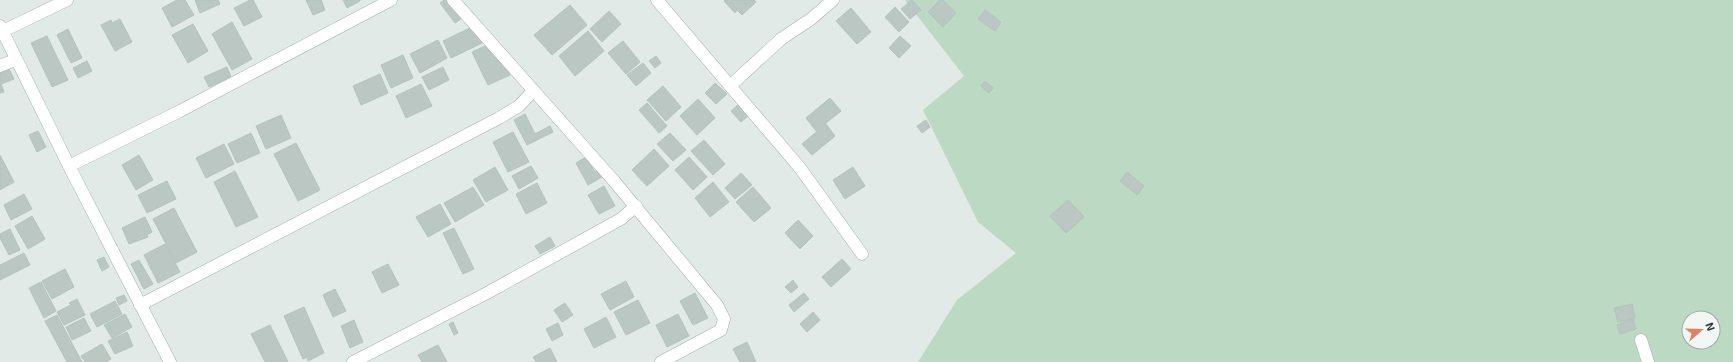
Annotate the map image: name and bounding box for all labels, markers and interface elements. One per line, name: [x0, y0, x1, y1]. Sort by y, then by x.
north arrow: [1681, 310, 1721, 350]
text: N: [1703, 320, 1718, 332]

